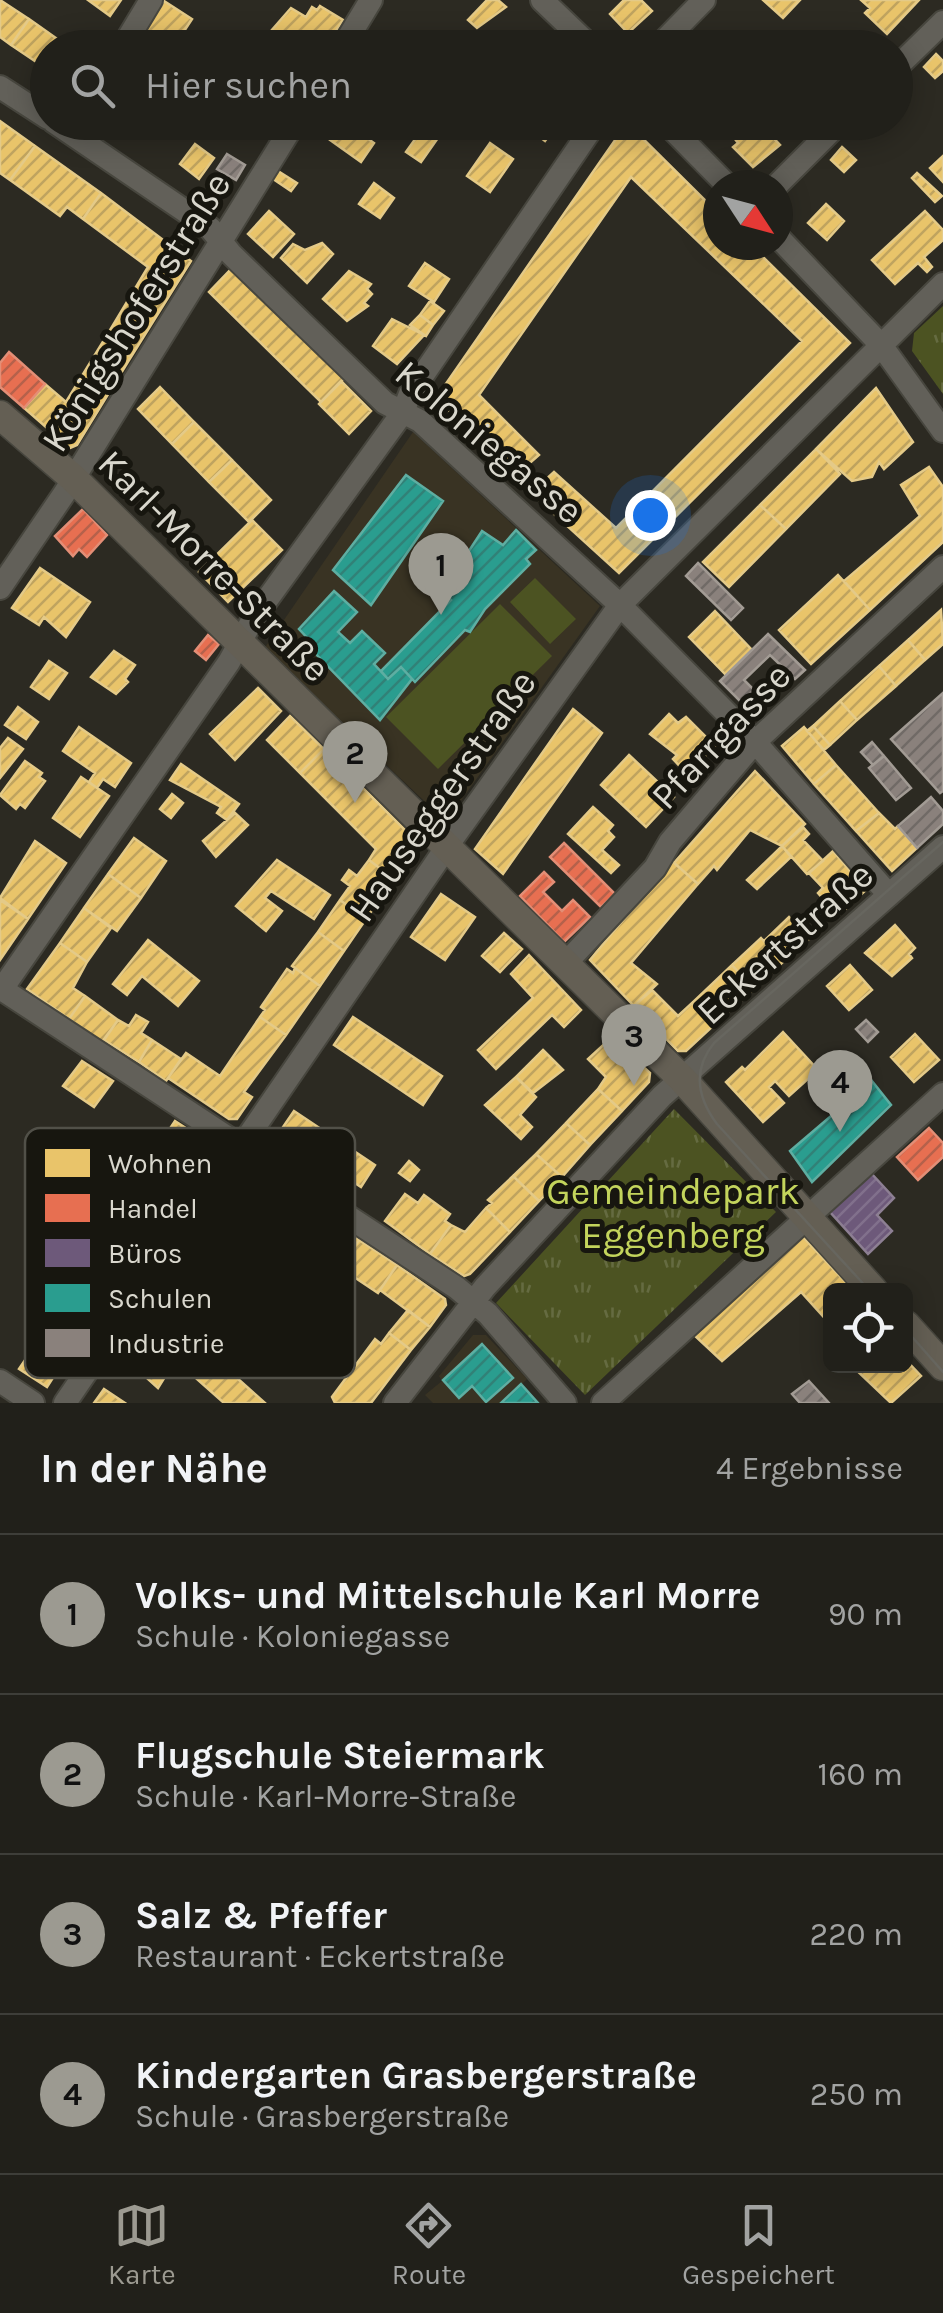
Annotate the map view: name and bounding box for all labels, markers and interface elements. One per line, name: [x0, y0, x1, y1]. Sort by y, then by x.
search box: [30, 30, 913, 140]
icon: search: [65, 58, 120, 113]
text: Hier suchen: [145, 63, 352, 108]
street label: Königshoferstraße: [32, 164, 240, 460]
north arrow: [703, 170, 793, 260]
street label: Koloniegasse: [386, 351, 592, 533]
street label: Karl-Morre-Straße: [89, 441, 339, 691]
your location: [625, 490, 676, 541]
pin: 1: [408, 532, 474, 615]
street label: Pfarrgasse: [642, 653, 800, 819]
street label: Hauseggerstraße: [338, 662, 546, 930]
pin: 2: [322, 720, 388, 803]
street label: Eckertstraße: [688, 852, 882, 1034]
pin: 3: [602, 1004, 666, 1086]
pin: 4: [808, 1050, 872, 1132]
legend: [25, 1128, 355, 1378]
text: Wohnen: [108, 1147, 213, 1180]
park label: Gemeindepark Eggenberg: [546, 1169, 800, 1258]
text: Handel: [108, 1192, 198, 1225]
text: Büros: [108, 1237, 183, 1270]
text: Schulen: [108, 1282, 212, 1315]
map controls: [823, 1283, 913, 1373]
button: locate: [823, 1283, 913, 1373]
text: Industrie: [108, 1327, 224, 1360]
text: In der Nähe: [40, 1443, 268, 1493]
text: 4 Ergebnisse: [716, 1450, 903, 1487]
text: Volks- und Mittelschule Karl Morre: [135, 1573, 761, 1618]
text: 1: [67, 1596, 78, 1633]
text: 90 m: [828, 1596, 903, 1633]
text: Schule · Koloniegasse: [135, 1618, 450, 1655]
text: Flugschule Steiermark: [135, 1733, 545, 1778]
text: 2: [63, 1756, 82, 1793]
text: 160 m: [818, 1756, 903, 1793]
text: Schule · Karl-Morre-Straße: [135, 1778, 517, 1815]
text: Salz & Pfeffer: [135, 1893, 387, 1938]
text: 3: [63, 1916, 82, 1953]
text: 220 m: [809, 1916, 903, 1953]
text: Restaurant · Eckertstraße: [135, 1938, 505, 1975]
text: Kindergarten Grasbergerstraße: [135, 2053, 697, 2098]
text: 4: [63, 2076, 82, 2113]
text: 250 m: [810, 2076, 903, 2113]
text: Schule · Grasbergerstraße: [135, 2098, 509, 2135]
tab: Karte: [108, 2198, 176, 2291]
tab: Route: [392, 2198, 466, 2291]
tab: Gespeichert: [682, 2198, 835, 2291]

